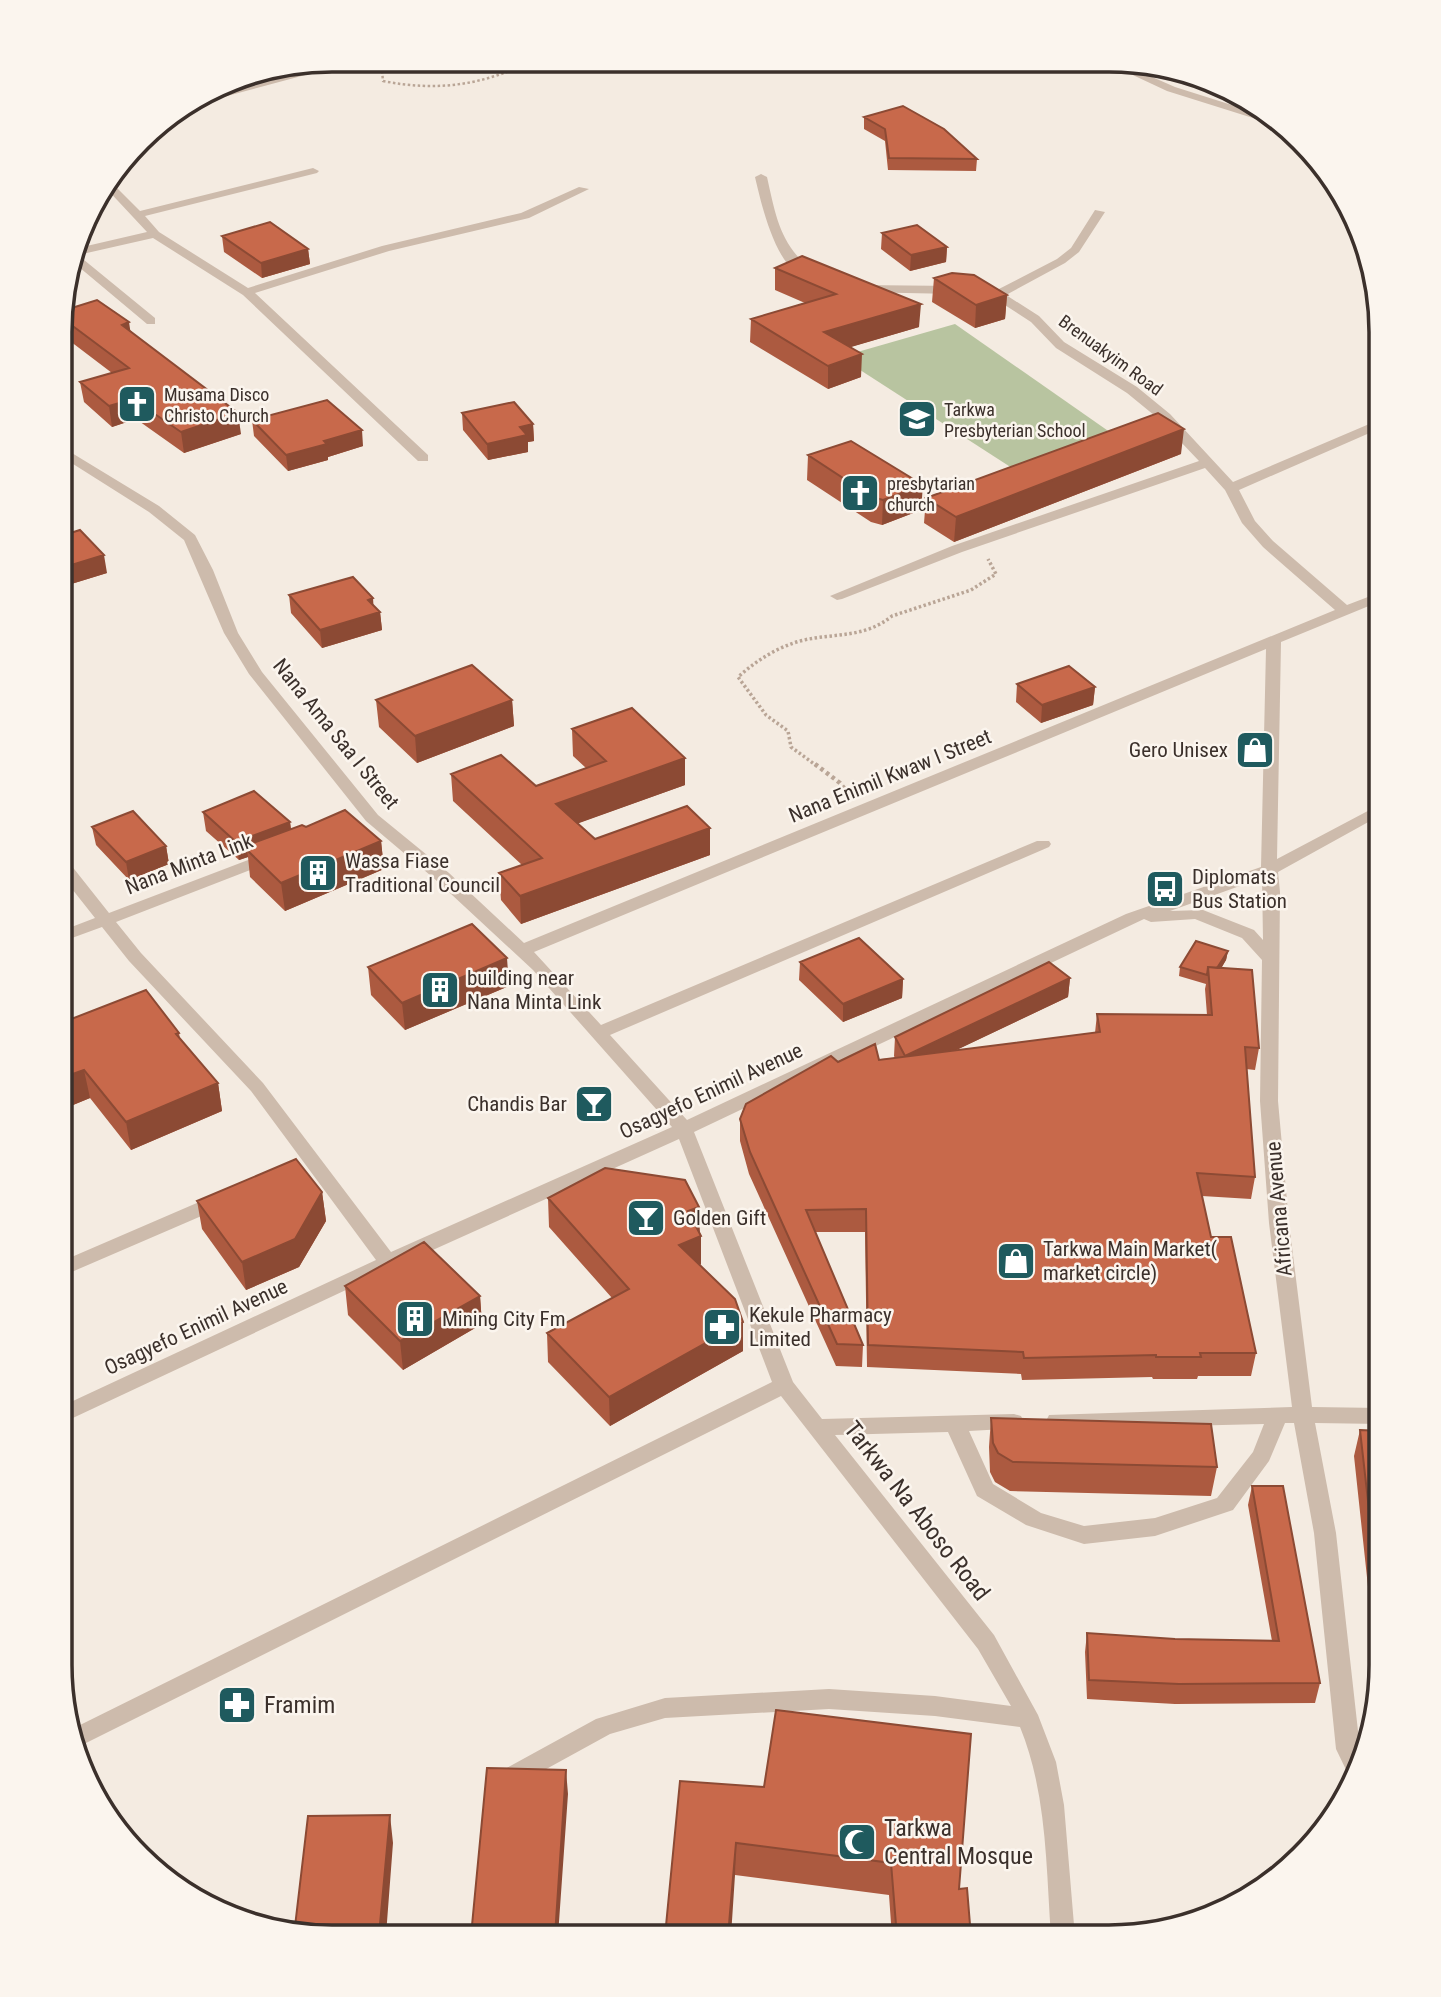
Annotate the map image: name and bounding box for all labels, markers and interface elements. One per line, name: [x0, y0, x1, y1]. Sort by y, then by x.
street label: Brenuakyim Road: [1055, 310, 1167, 400]
church icon: Musama Disco Christo Church: [116, 383, 158, 425]
place label: Musama Disco Christo Church: [164, 384, 269, 426]
school or university icon: Tarkwa Presbyterian School: [896, 398, 938, 440]
place label: Tarkwa Presbyterian School: [944, 399, 1086, 441]
church icon: presbytarian church: [839, 472, 881, 514]
place label: presbytarian church: [887, 473, 975, 515]
street label: Nana Ama Saa I Street: [268, 654, 404, 814]
street label: Nana Enimil Kwaw I Street: [785, 724, 995, 828]
shop icon: Gero Unisex: [1234, 729, 1276, 771]
place label: Gero Unisex: [1129, 738, 1228, 762]
street label: Nana Minta Link: [122, 829, 257, 899]
place label: Wassa Fiase Traditional Council: [345, 849, 500, 897]
building icon: Wassa Fiase Traditional Council: [297, 852, 339, 894]
place label: Diplomats Bus Station: [1192, 865, 1287, 913]
bus stop icon: Diplomats Bus Station: [1144, 868, 1186, 910]
place label: building near Nana Minta Link: [467, 966, 602, 1014]
building icon: building near Nana Minta Link: [419, 969, 461, 1011]
street label: Osagyefo Enimil Avenue: [616, 1038, 806, 1144]
bar icon: Chandis Bar: [573, 1083, 615, 1125]
place label: Chandis Bar: [467, 1092, 567, 1116]
street label: Africana Avenue: [1261, 1140, 1297, 1277]
bar icon: Golden Gift: [625, 1197, 667, 1239]
place label: Golden Gift: [673, 1206, 766, 1230]
place label: Tarkwa Main Market( market circle): [1043, 1237, 1218, 1285]
shop icon: Tarkwa Main Market( market circle): [995, 1240, 1037, 1282]
street label: Osagyefo Enimil Avenue: [101, 1274, 291, 1380]
building icon: Mining City Fm: [394, 1298, 436, 1340]
place label: Kekule Pharmacy Limited: [749, 1303, 892, 1351]
pharmacy icon: Kekule Pharmacy Limited: [701, 1306, 743, 1348]
place label: Mining City Fm: [442, 1307, 565, 1331]
street label: Tarkwa Na Aboso Road: [838, 1416, 996, 1606]
pharmacy icon: Framim: [216, 1684, 258, 1726]
place label: Framim: [264, 1691, 335, 1719]
place label: Tarkwa Central Mosque: [884, 1814, 1033, 1870]
mosque icon: Tarkwa Central Mosque: [836, 1821, 878, 1863]

